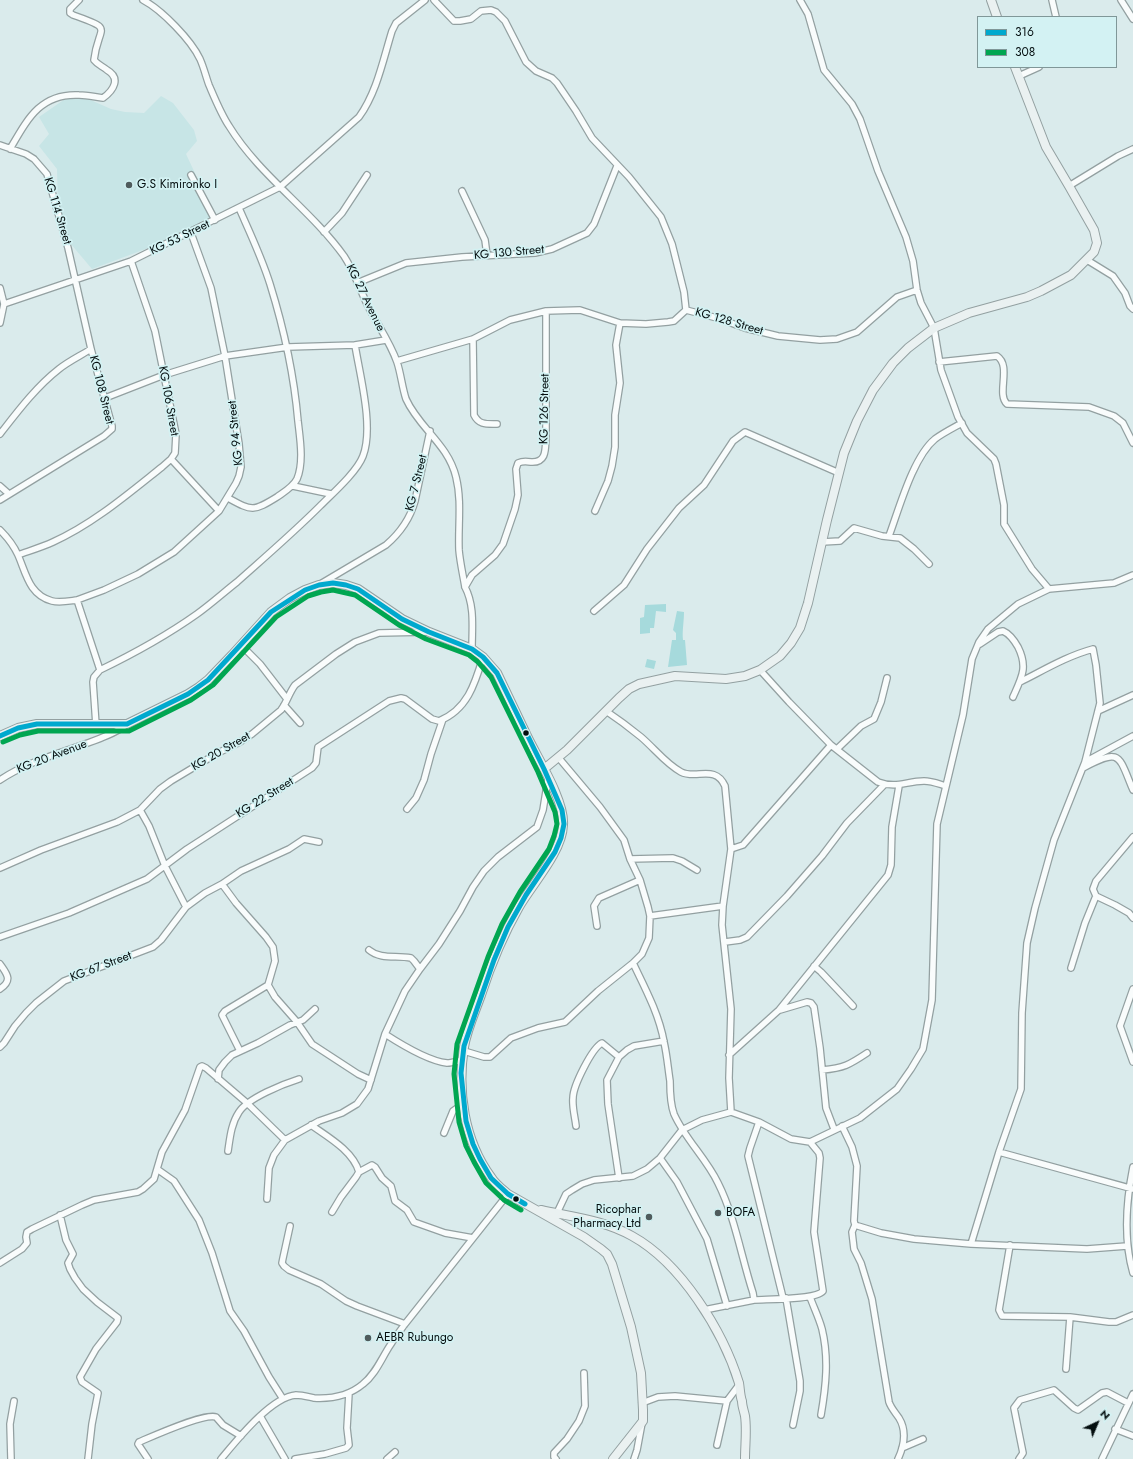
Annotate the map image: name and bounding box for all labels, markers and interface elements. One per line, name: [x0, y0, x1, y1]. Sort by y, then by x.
legend: [977, 16, 1117, 68]
text: 316: [1015, 23, 1034, 41]
text: 308: [1015, 43, 1035, 61]
street label: KG 114 Street: [40, 176, 74, 246]
place label: G.S Kimironko I: [137, 178, 217, 192]
marker: G.S Kimironko I: [124, 180, 134, 190]
street label: KG 53 Street: [148, 217, 212, 259]
street label: KG 130 Street: [473, 243, 545, 263]
street label: KG 27 Avenue: [342, 262, 388, 334]
street label: KG 128 Street: [693, 305, 765, 339]
street label: KG 108 Street: [85, 354, 117, 426]
street label: KG 106 Street: [155, 365, 181, 437]
street label: KG 126 Street: [537, 374, 553, 444]
street label: KG 94 Street: [225, 400, 247, 466]
street label: KG 7 Street: [403, 453, 431, 513]
unlabelled marker: [521, 728, 531, 738]
street label: KG 20 Street: [189, 729, 253, 775]
street label: KG 20 Avenue: [15, 737, 89, 777]
street label: KG 22 Street: [234, 775, 296, 821]
street label: KG 67 Street: [68, 949, 134, 985]
unlabelled marker: [511, 1194, 521, 1204]
place label: Ricophar Pharmacy Ltd: [573, 1203, 641, 1231]
place label: BOFA: [726, 1206, 755, 1220]
marker: BOFA: [713, 1208, 723, 1218]
marker: Ricophar Pharmacy Ltd: [644, 1212, 654, 1222]
place label: AEBR Rubungo: [376, 1331, 453, 1345]
marker: AEBR Rubungo: [363, 1333, 373, 1343]
north arrow: [1077, 1403, 1117, 1443]
text: N: [1097, 1406, 1114, 1423]

